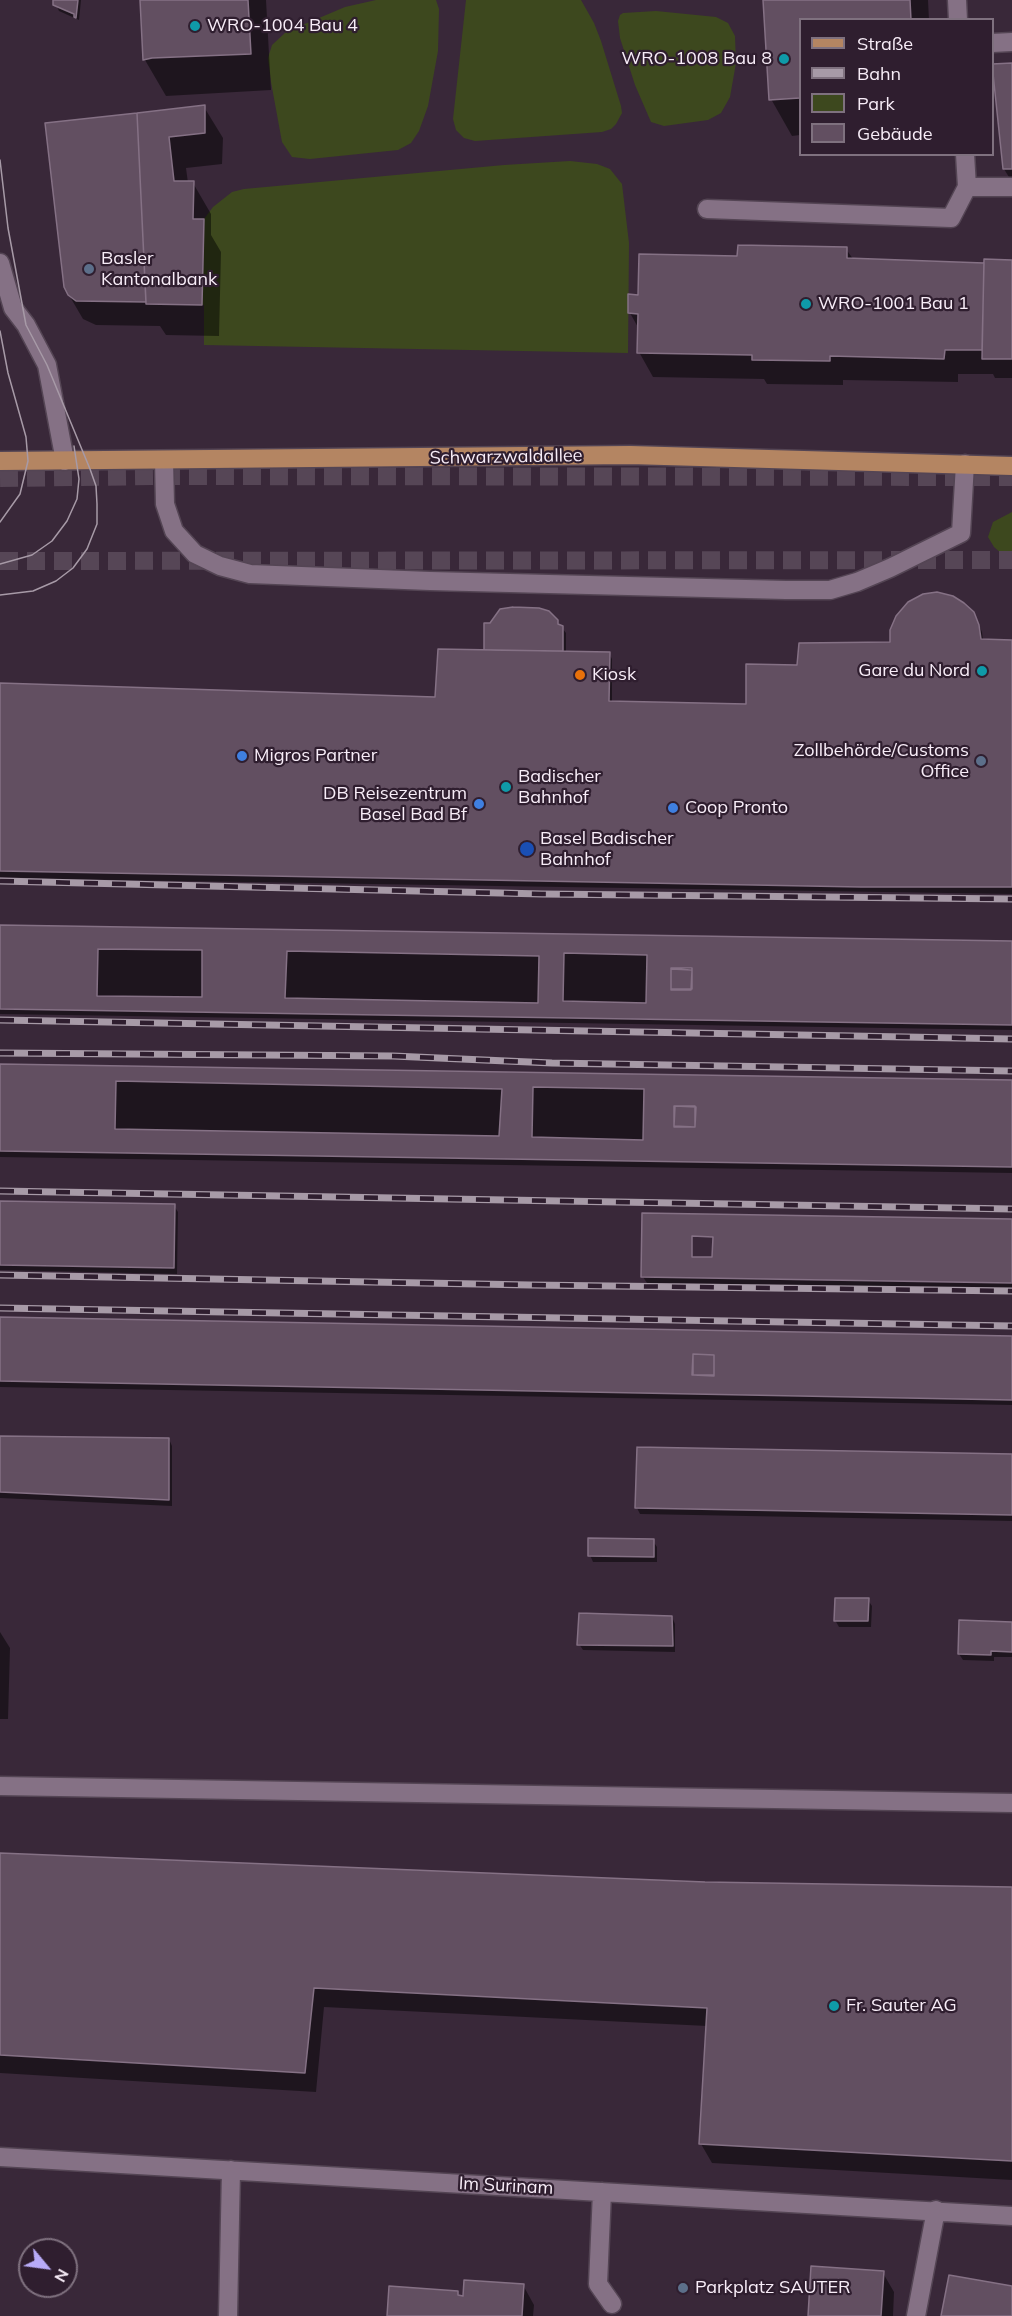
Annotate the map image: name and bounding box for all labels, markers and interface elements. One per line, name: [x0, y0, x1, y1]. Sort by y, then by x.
place label: WRO-1004 Bau 4: [207, 15, 358, 37]
legend: [799, 18, 994, 156]
marker: WRO-1004 Bau 4: [188, 19, 202, 33]
text: Straße: [857, 32, 913, 55]
place label: WRO-1008 Bau 8: [621, 48, 772, 70]
marker: WRO-1008 Bau 8: [777, 52, 791, 66]
text: Bahn: [857, 62, 901, 85]
text: Park: [857, 92, 895, 115]
text: Gebäude: [857, 122, 933, 145]
place label: Basler Kantonalbank: [101, 248, 217, 290]
marker: Basler Kantonalbank: [82, 262, 96, 276]
place label: WRO-1001 Bau 1: [818, 293, 969, 315]
marker: WRO-1001 Bau 1: [799, 297, 813, 311]
street label: Schwarzwaldallee: [429, 445, 583, 469]
place label: Gare du Nord: [858, 660, 970, 682]
place label: Kiosk: [592, 664, 636, 686]
marker: Gare du Nord: [975, 664, 989, 678]
marker: Kiosk: [573, 668, 587, 682]
place label: Zollbehörde/Customs Office: [794, 740, 969, 783]
place label: Migros Partner: [254, 745, 377, 767]
marker: Migros Partner: [235, 749, 249, 763]
marker: Zollbehörde/Customs Office: [974, 754, 988, 768]
place label: Badischer Bahnhof: [518, 766, 601, 808]
marker: Badischer Bahnhof: [499, 780, 513, 794]
place label: DB Reisezentrum Basel Bad Bf: [323, 783, 467, 826]
marker: DB Reisezentrum Basel Bad Bf: [472, 797, 486, 811]
place label: Coop Pronto: [685, 797, 788, 819]
marker: Coop Pronto: [666, 801, 680, 815]
place label: Basel Badischer Bahnhof: [540, 828, 674, 870]
marker: Basel Badischer Bahnhof: [518, 840, 536, 858]
place label: Fr. Sauter AG: [846, 1995, 957, 2017]
marker: Fr. Sauter AG: [827, 1999, 841, 2013]
street label: Im Surinam: [458, 2173, 554, 2199]
north arrow: [18, 2238, 78, 2298]
text: N: [50, 2266, 74, 2286]
place label: Parkplatz SAUTER: [695, 2277, 850, 2299]
marker: Parkplatz SAUTER: [676, 2281, 690, 2295]

